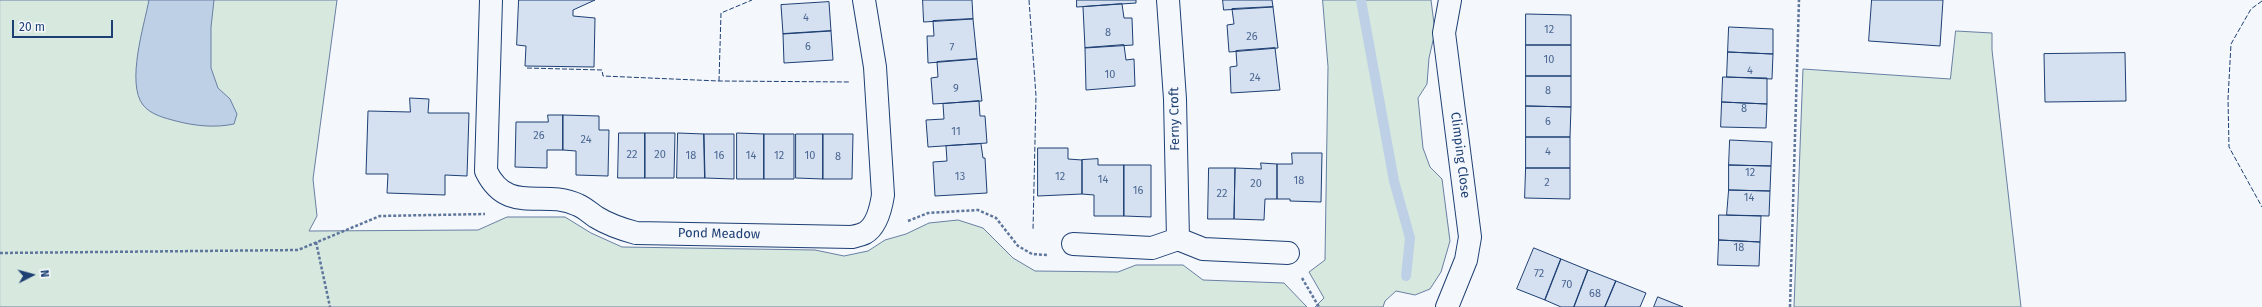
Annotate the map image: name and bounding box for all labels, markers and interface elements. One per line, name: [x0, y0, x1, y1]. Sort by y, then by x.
house number: 4: [803, 11, 809, 25]
scale bar: [14, 12, 115, 38]
text: 20 m: [19, 20, 45, 34]
house number: 12: [1544, 23, 1554, 37]
house number: 8: [1105, 26, 1111, 40]
house number: 26: [1246, 30, 1258, 44]
house number: 6: [805, 40, 811, 54]
house number: 7: [950, 41, 954, 55]
house number: 10: [1544, 53, 1554, 67]
house number: 4: [1747, 64, 1753, 78]
house number: 10: [1105, 68, 1115, 82]
house number: 24: [1250, 71, 1260, 85]
house number: 9: [953, 82, 959, 96]
house number: 8: [1545, 84, 1551, 98]
street label: Ferny Croft: [1167, 87, 1183, 151]
house number: 8: [1741, 102, 1747, 116]
street label: Climping Close: [1447, 111, 1473, 199]
house number: 6: [1545, 115, 1551, 129]
house number: 11: [951, 125, 961, 139]
house number: 26: [533, 129, 545, 143]
house number: 24: [581, 133, 591, 147]
house number: 4: [1545, 145, 1551, 159]
house number: 22: [627, 148, 637, 162]
house number: 20: [654, 148, 666, 162]
house number: 18: [686, 149, 696, 163]
house number: 16: [714, 149, 724, 163]
house number: 14: [746, 149, 756, 163]
house number: 12: [774, 149, 784, 163]
house number: 10: [805, 149, 815, 163]
house number: 8: [835, 150, 841, 164]
house number: 12: [1745, 166, 1755, 180]
house number: 13: [955, 170, 965, 184]
house number: 12: [1055, 170, 1065, 184]
house number: 14: [1098, 173, 1108, 187]
house number: 18: [1294, 174, 1304, 188]
house number: 2: [1544, 176, 1550, 190]
house number: 20: [1250, 177, 1262, 191]
house number: 16: [1133, 184, 1143, 198]
house number: 22: [1217, 187, 1227, 201]
house number: 14: [1744, 191, 1754, 205]
street label: Pond Meadow: [678, 225, 760, 243]
house number: 18: [1734, 241, 1744, 255]
north arrow: [12, 255, 52, 295]
house number: 72: [1534, 267, 1544, 281]
text: N: [38, 269, 51, 278]
house number: 70: [1562, 278, 1572, 292]
house number: 68: [1589, 287, 1601, 301]

